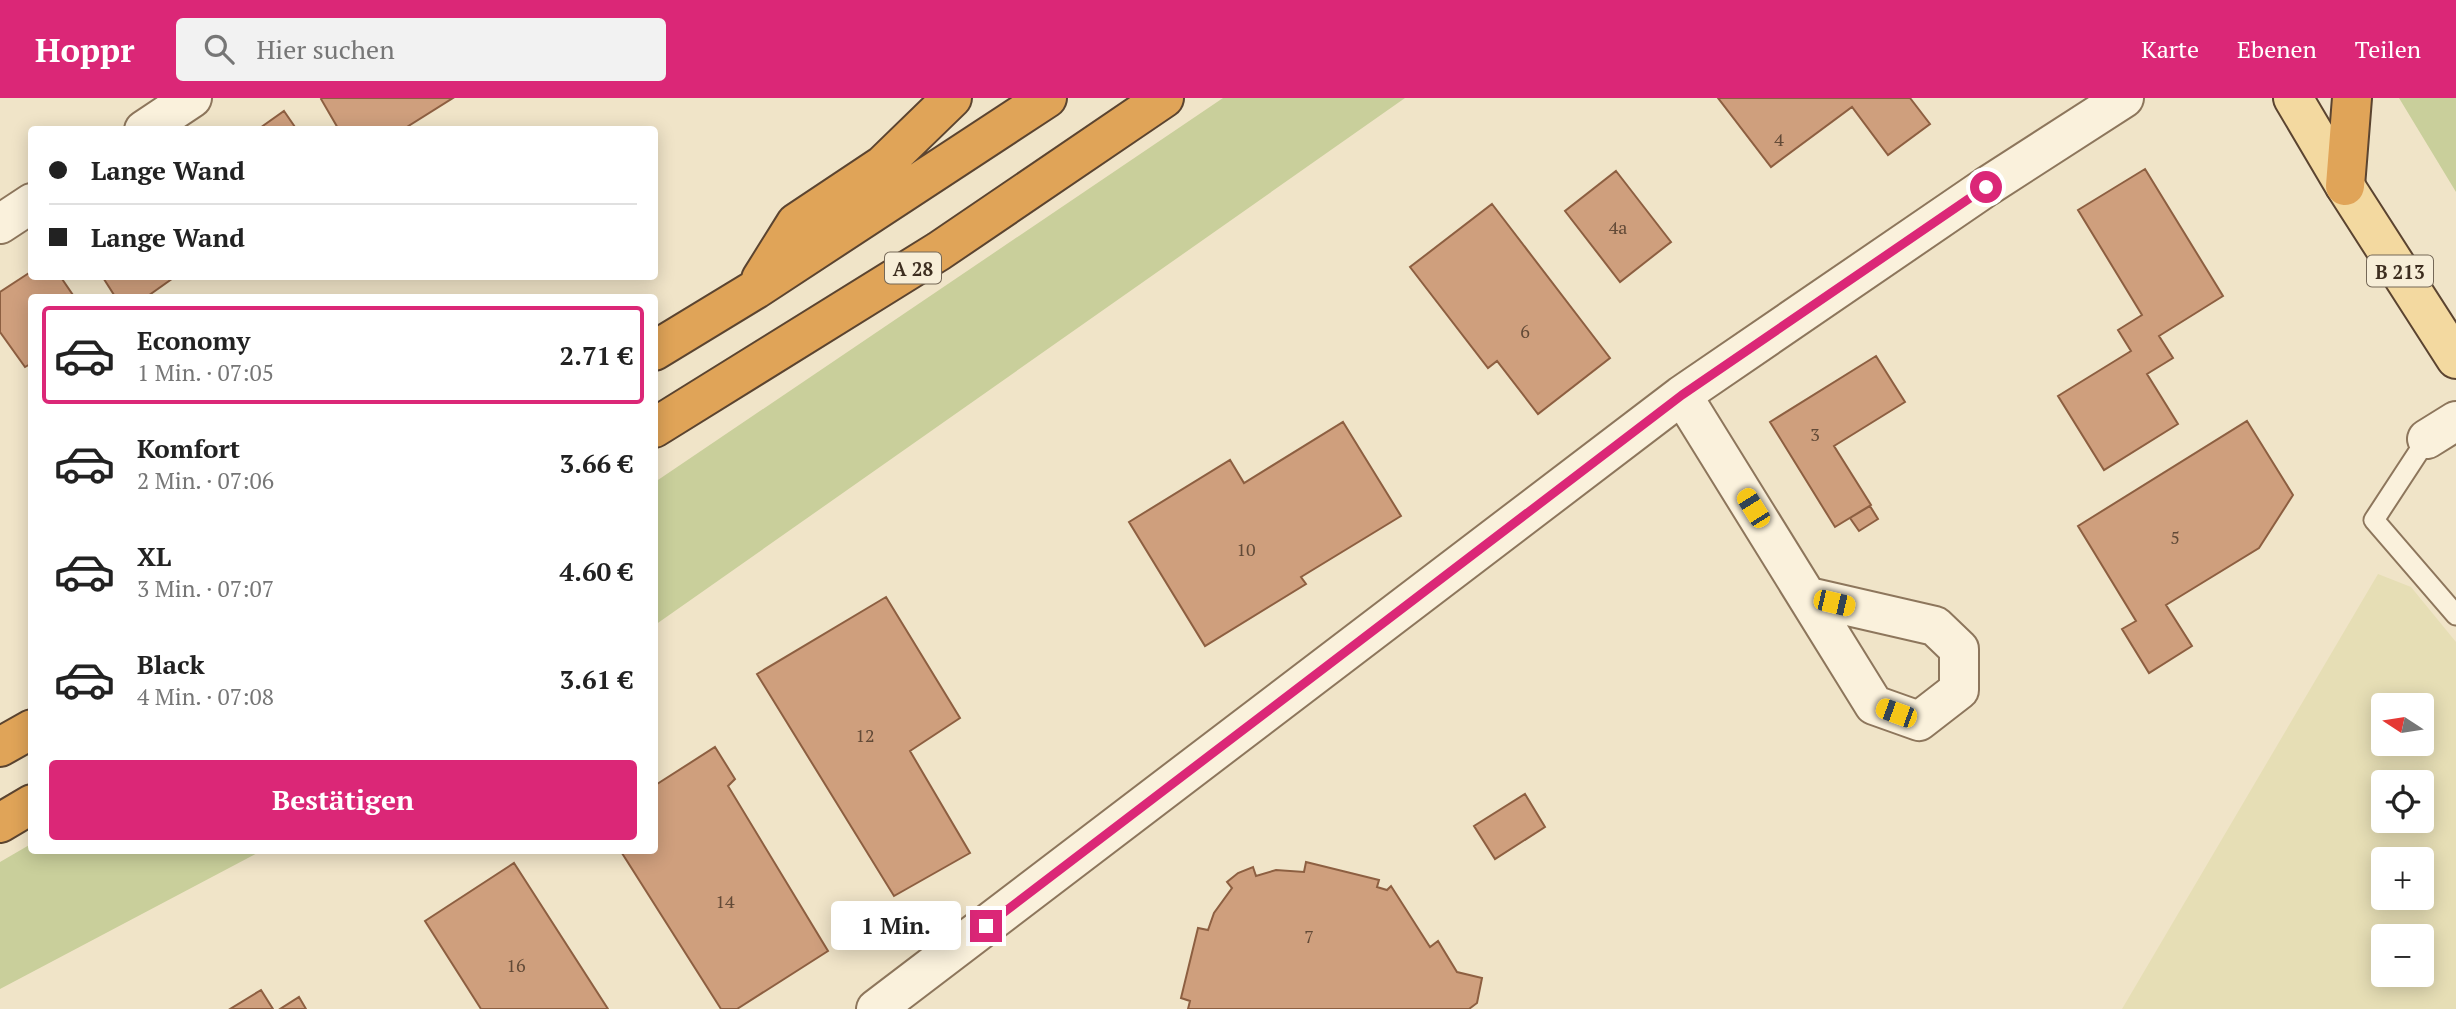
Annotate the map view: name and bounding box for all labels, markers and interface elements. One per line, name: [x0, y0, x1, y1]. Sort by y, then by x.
search box: [176, 18, 666, 81]
text: Hoppr: [35, 28, 134, 71]
icon: search: [200, 30, 238, 68]
text: Hier suchen: [256, 32, 395, 66]
text: Karte: [2141, 33, 2199, 65]
text: Ebenen: [2237, 33, 2317, 65]
text: Teilen: [2355, 33, 2421, 65]
house number: 4: [1774, 127, 1784, 151]
text: Lange Wand: [91, 153, 245, 187]
route start: [1970, 171, 2002, 203]
house number: 4a: [1609, 215, 1627, 239]
text: Lange Wand: [91, 220, 245, 254]
road number: A 28: [885, 252, 941, 284]
road number: B 213: [2367, 256, 2433, 286]
house number: 6: [1520, 319, 1530, 343]
text: Economy: [137, 323, 250, 357]
icon: car: [53, 324, 116, 387]
text: 2.71 €: [560, 338, 633, 372]
text: 1 Min. · 07:05: [137, 357, 274, 388]
house number: 3: [1810, 422, 1820, 446]
text: Komfort: [137, 431, 240, 465]
icon: car: [53, 432, 116, 495]
text: 3.66 €: [560, 446, 633, 480]
text: 2 Min. · 07:06: [137, 465, 274, 496]
car: [1733, 485, 1774, 531]
house number: 5: [2170, 525, 2180, 549]
house number: 10: [1236, 537, 1256, 561]
text: XL: [137, 539, 171, 573]
icon: car: [53, 540, 116, 603]
text: 4.60 €: [560, 554, 633, 588]
text: 3 Min. · 07:07: [137, 573, 274, 604]
car: [1812, 588, 1857, 618]
text: Black: [137, 647, 205, 681]
icon: car: [53, 648, 116, 711]
text: 3.61 €: [560, 662, 633, 696]
text: 4 Min. · 07:08: [137, 681, 274, 712]
north arrow: [2371, 693, 2434, 756]
map controls: [2371, 693, 2434, 987]
car: [1873, 696, 1920, 730]
house number: 12: [855, 723, 875, 747]
button: Bestätigen: [49, 760, 637, 840]
button: locate: [2371, 770, 2434, 833]
button: +: [2371, 847, 2434, 910]
house number: 14: [715, 889, 735, 913]
callout: 1 Min.: [832, 902, 962, 950]
text: 1 Min.: [861, 910, 931, 941]
route end: [970, 910, 1002, 942]
house number: 7: [1304, 924, 1314, 948]
button: −: [2371, 924, 2434, 987]
house number: 16: [506, 953, 526, 977]

